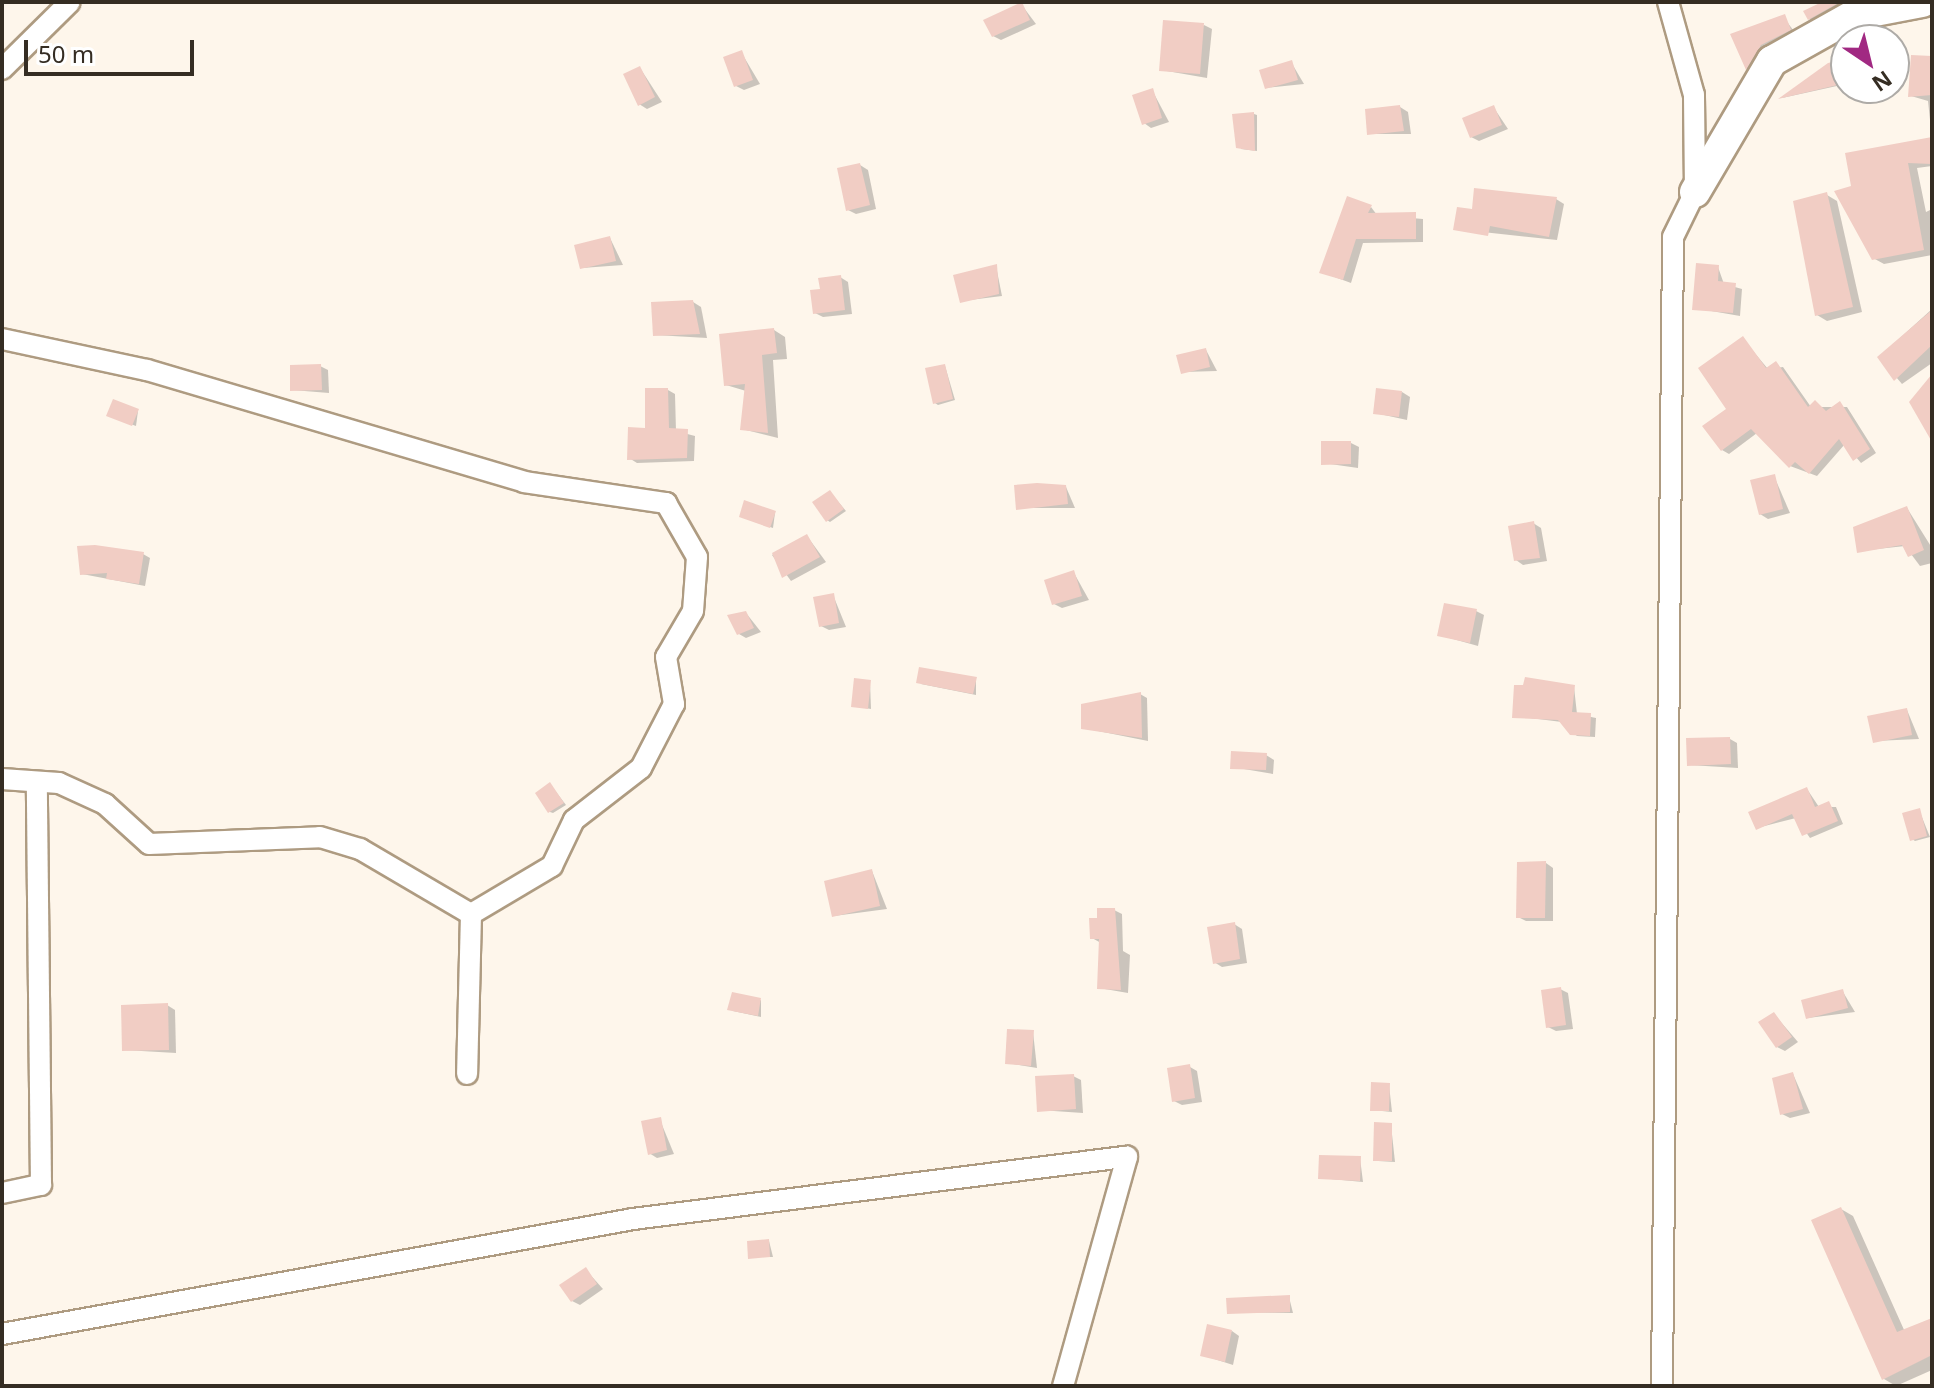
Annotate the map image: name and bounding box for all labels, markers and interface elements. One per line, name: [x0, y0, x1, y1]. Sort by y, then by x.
scale bar: [28, 24, 198, 74]
north arrow: [1830, 24, 1910, 104]
text: 50 m: [38, 37, 94, 70]
text: N: [1867, 65, 1899, 99]

